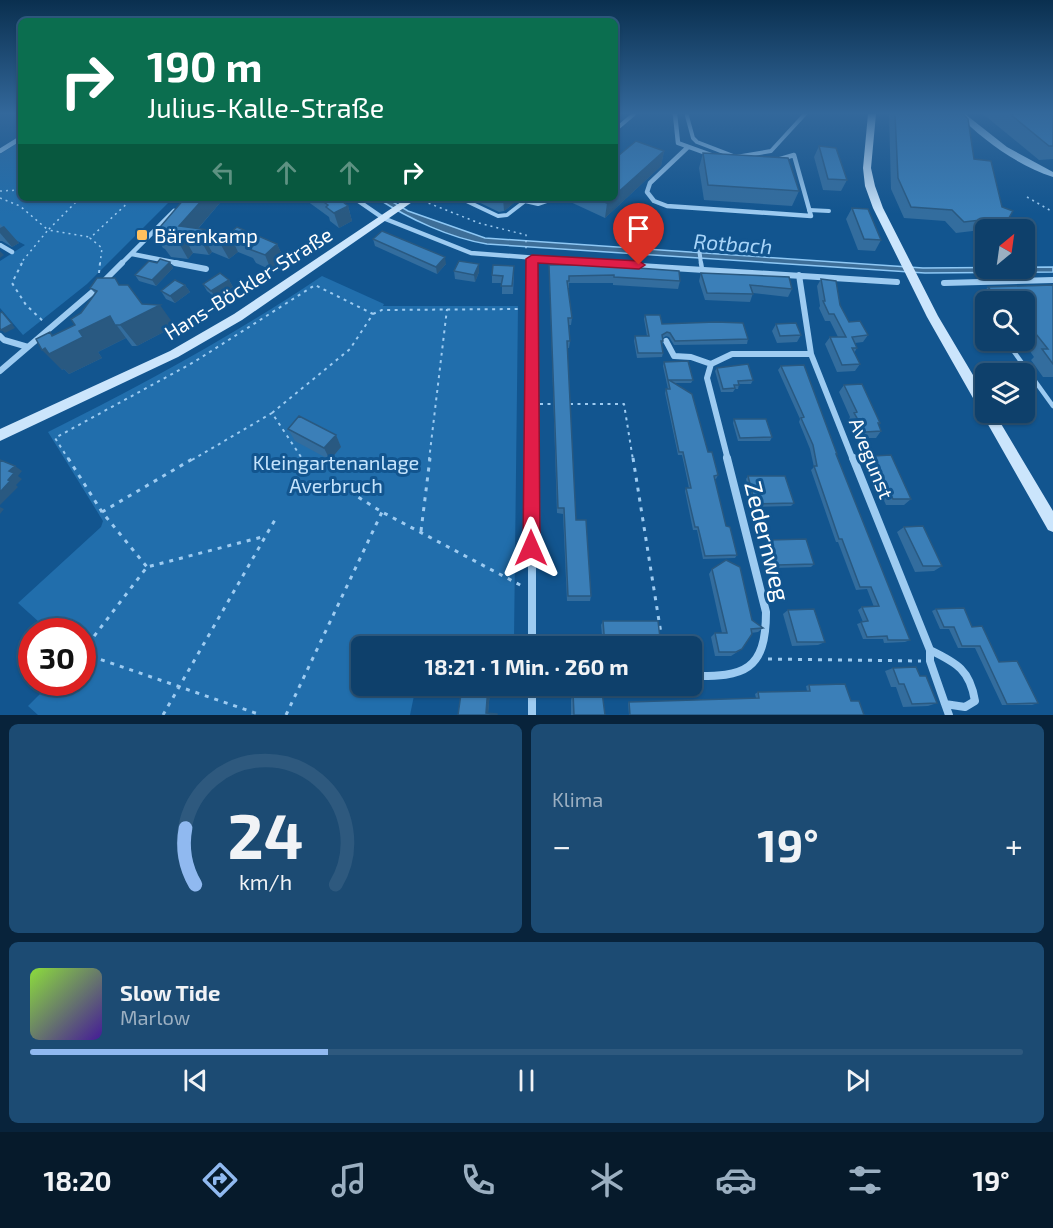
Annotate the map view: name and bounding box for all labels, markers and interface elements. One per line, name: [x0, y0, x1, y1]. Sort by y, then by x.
text: 190 m: [147, 40, 263, 90]
icon: right: [48, 42, 126, 120]
text: Julius-Kalle-Straße: [147, 91, 384, 123]
icon: left: [207, 156, 240, 189]
icon: ahead: [270, 156, 303, 189]
icon: ahead: [333, 156, 366, 189]
icon: right: [396, 156, 429, 189]
pin: [613, 203, 664, 265]
icon: arrive: [622, 212, 655, 245]
north arrow: [975, 219, 1035, 279]
map controls: [975, 219, 1035, 423]
street label: Hans-Böckler-Straße: [160, 222, 336, 344]
place label: Bärenkamp: [154, 223, 258, 247]
marker: Bärenkamp: [135, 228, 149, 242]
water label: Rotbach: [693, 228, 773, 258]
button: search: [975, 291, 1035, 351]
button: layers: [975, 363, 1035, 423]
street label: Avegunst: [845, 414, 899, 502]
park label: Kleingartenanlage Averbruch: [253, 450, 419, 497]
street label: Zedernweg: [739, 478, 797, 604]
position arrow: [499, 516, 563, 580]
speed limit sign: 30: [18, 618, 96, 696]
text: 18:21 · 1 Min. · 260 m: [424, 653, 629, 679]
text: Klima: [552, 787, 603, 811]
text: 24: [227, 797, 303, 872]
text: 19°: [757, 817, 819, 871]
text: −: [552, 825, 571, 865]
text: +: [1005, 825, 1023, 865]
text: km/h: [239, 870, 292, 895]
text: Slow Tide: [120, 979, 220, 1005]
text: Marlow: [120, 1005, 190, 1029]
icon: previous: [179, 1064, 212, 1097]
icon: pause: [510, 1064, 543, 1097]
icon: next: [841, 1064, 874, 1097]
icon: directions: [199, 1159, 241, 1201]
icon: music: [328, 1159, 370, 1201]
icon: phone: [457, 1159, 499, 1201]
icon: climate: [586, 1159, 628, 1201]
icon: car: [715, 1159, 757, 1201]
icon: filters: [844, 1159, 886, 1201]
text: 18:20: [43, 1164, 112, 1196]
text: 19°: [973, 1164, 1009, 1196]

